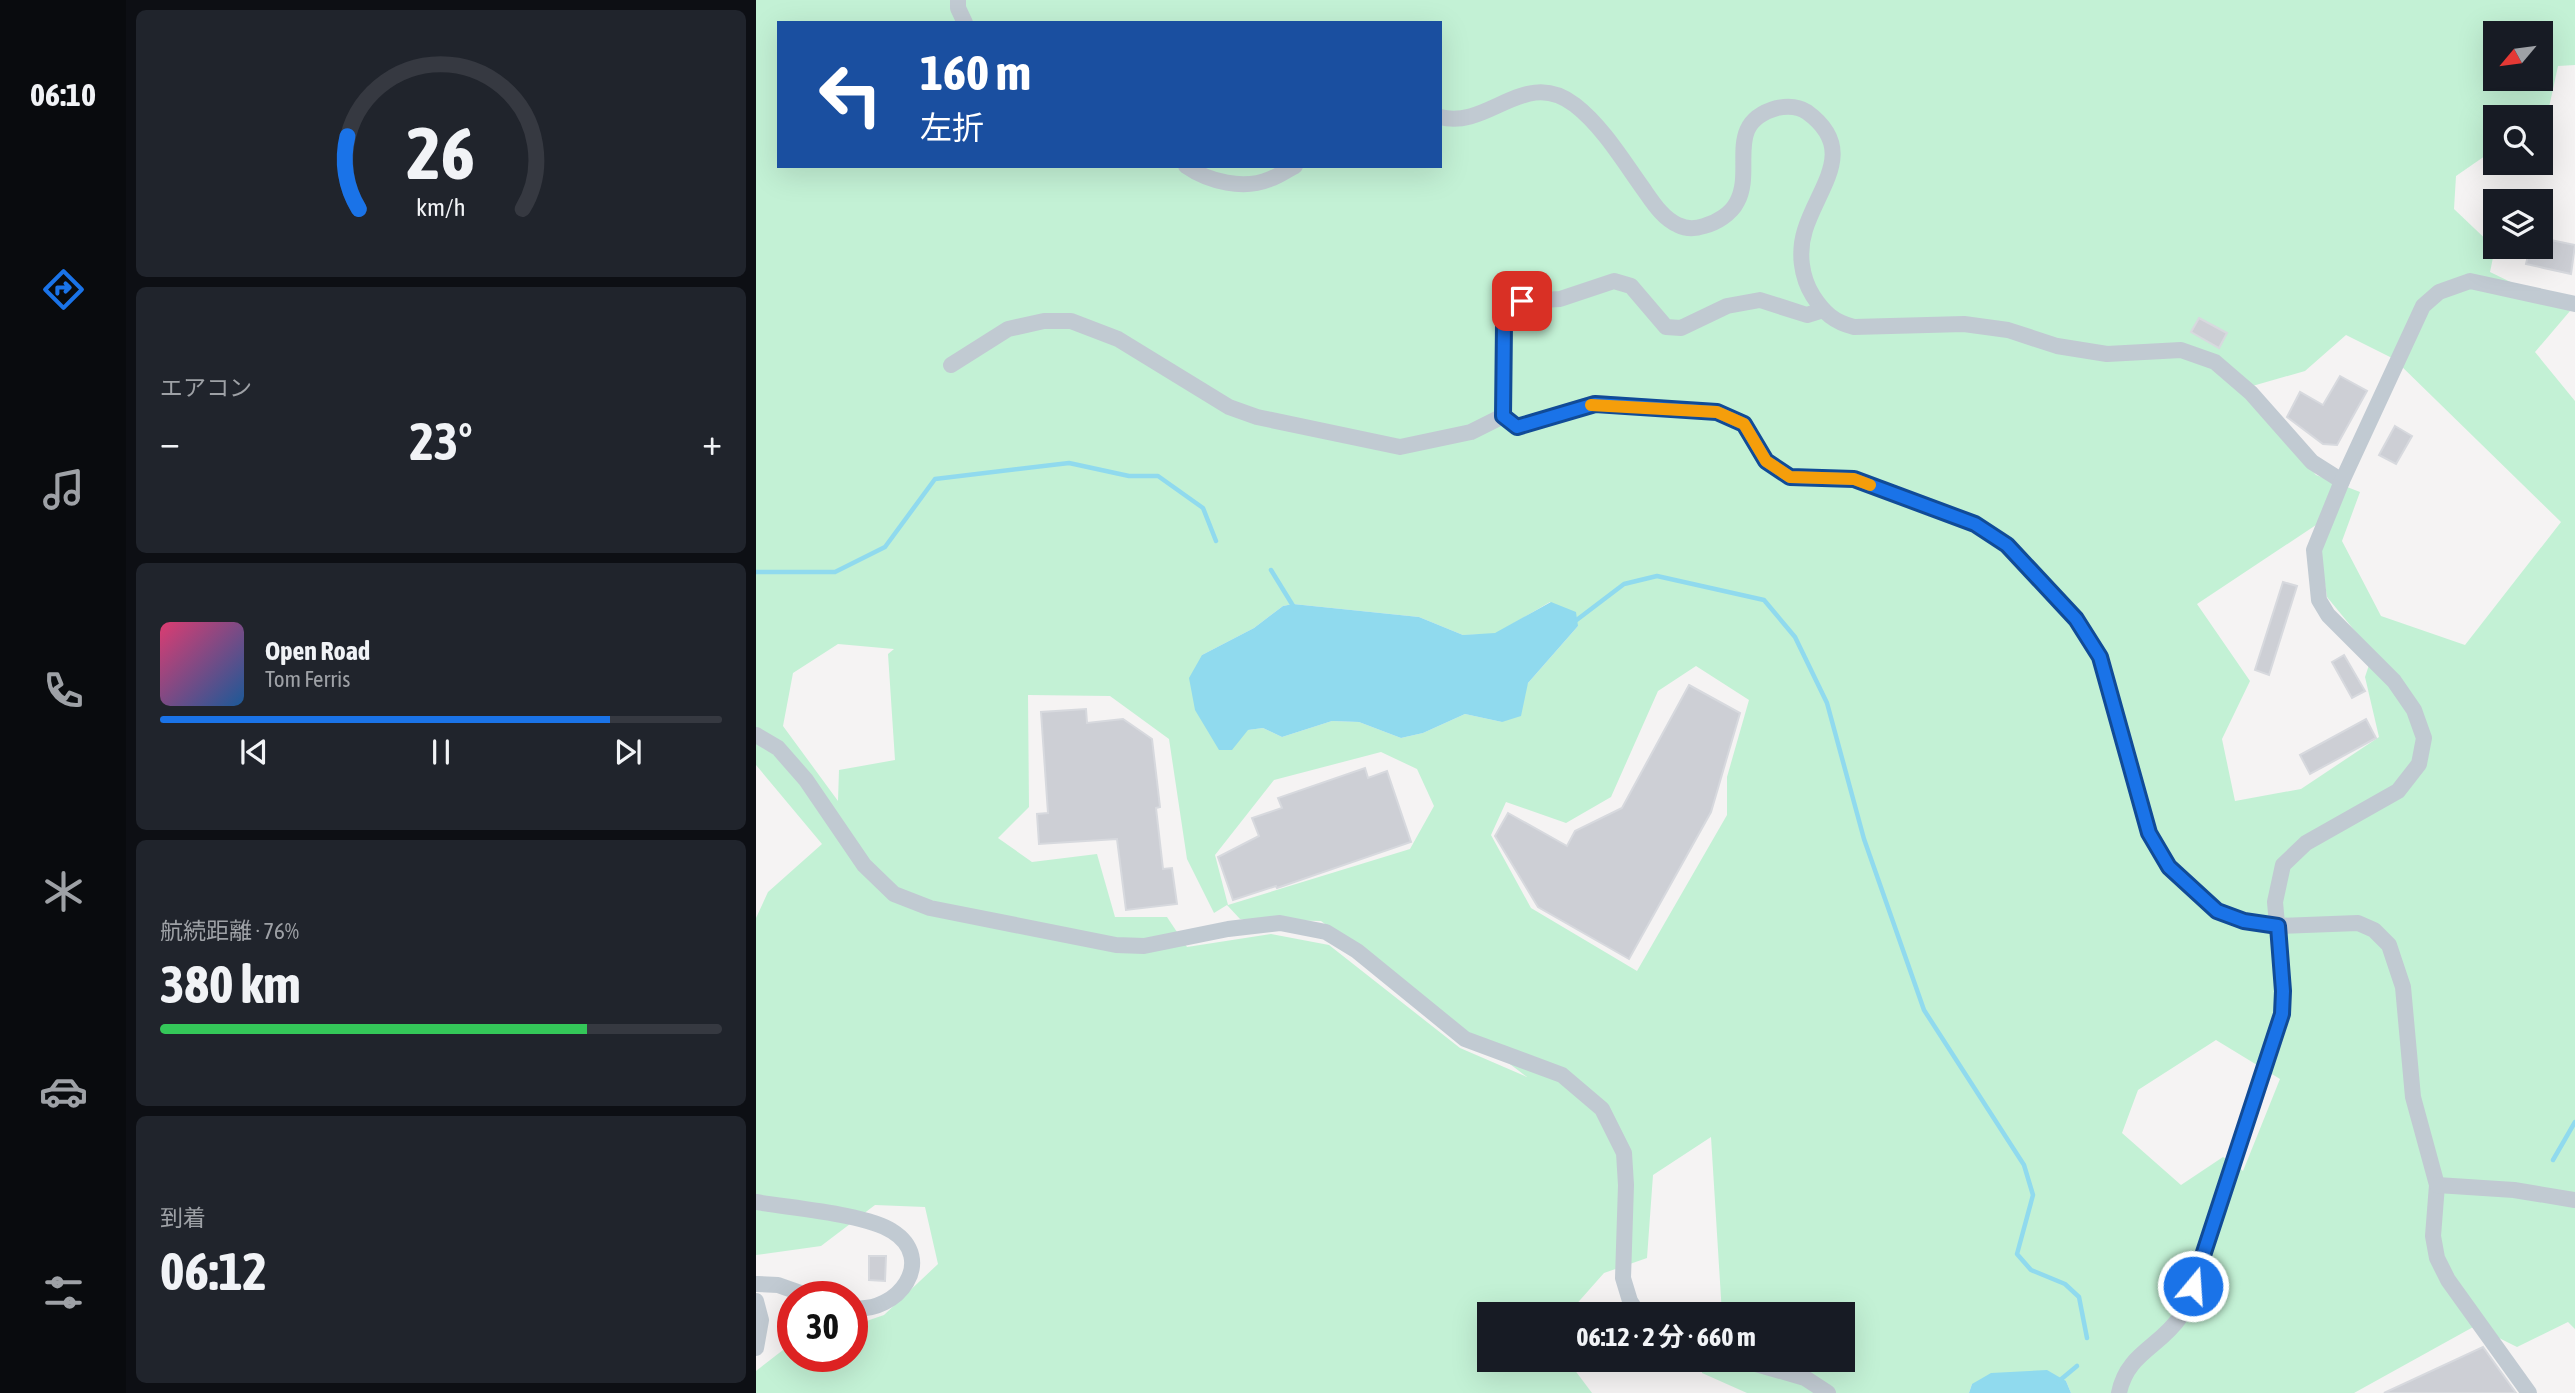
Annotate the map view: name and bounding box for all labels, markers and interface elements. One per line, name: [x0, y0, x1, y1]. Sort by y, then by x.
north arrow: [2483, 21, 2553, 91]
map controls: [2483, 21, 2553, 259]
text: 160 m: [920, 44, 1031, 100]
icon: left: [805, 49, 896, 140]
text: 06:10: [30, 76, 96, 113]
button: search: [2483, 105, 2553, 175]
text: 左折: [920, 109, 984, 146]
text: 26: [407, 112, 475, 195]
button: layers: [2483, 189, 2553, 259]
text: km/h: [416, 193, 466, 221]
icon: directions: [39, 265, 88, 314]
pin: [1492, 271, 1552, 331]
icon: arrive: [1503, 282, 1541, 320]
text: エアコン: [160, 375, 252, 401]
text: 23°: [409, 411, 473, 471]
text: −: [160, 420, 180, 463]
text: +: [702, 420, 722, 463]
icon: music: [39, 465, 88, 514]
text: Open Road: [265, 636, 370, 666]
icon: phone: [39, 666, 88, 715]
text: Tom Ferris: [265, 666, 350, 692]
icon: previous: [235, 733, 273, 771]
icon: pause: [422, 733, 460, 771]
icon: next: [609, 733, 647, 771]
icon: climate: [39, 867, 88, 916]
text: 航続距離 · 76%: [160, 918, 299, 944]
text: 380 km: [160, 954, 301, 1014]
icon: car: [39, 1067, 88, 1116]
text: 到着: [160, 1205, 206, 1231]
text: 06:12: [160, 1241, 267, 1301]
position arrow: [2156, 1249, 2230, 1323]
icon: filters: [39, 1268, 88, 1317]
speed limit sign: 30: [777, 1281, 868, 1372]
text: 06:12 · 2 分 · 660 m: [1576, 1322, 1756, 1352]

